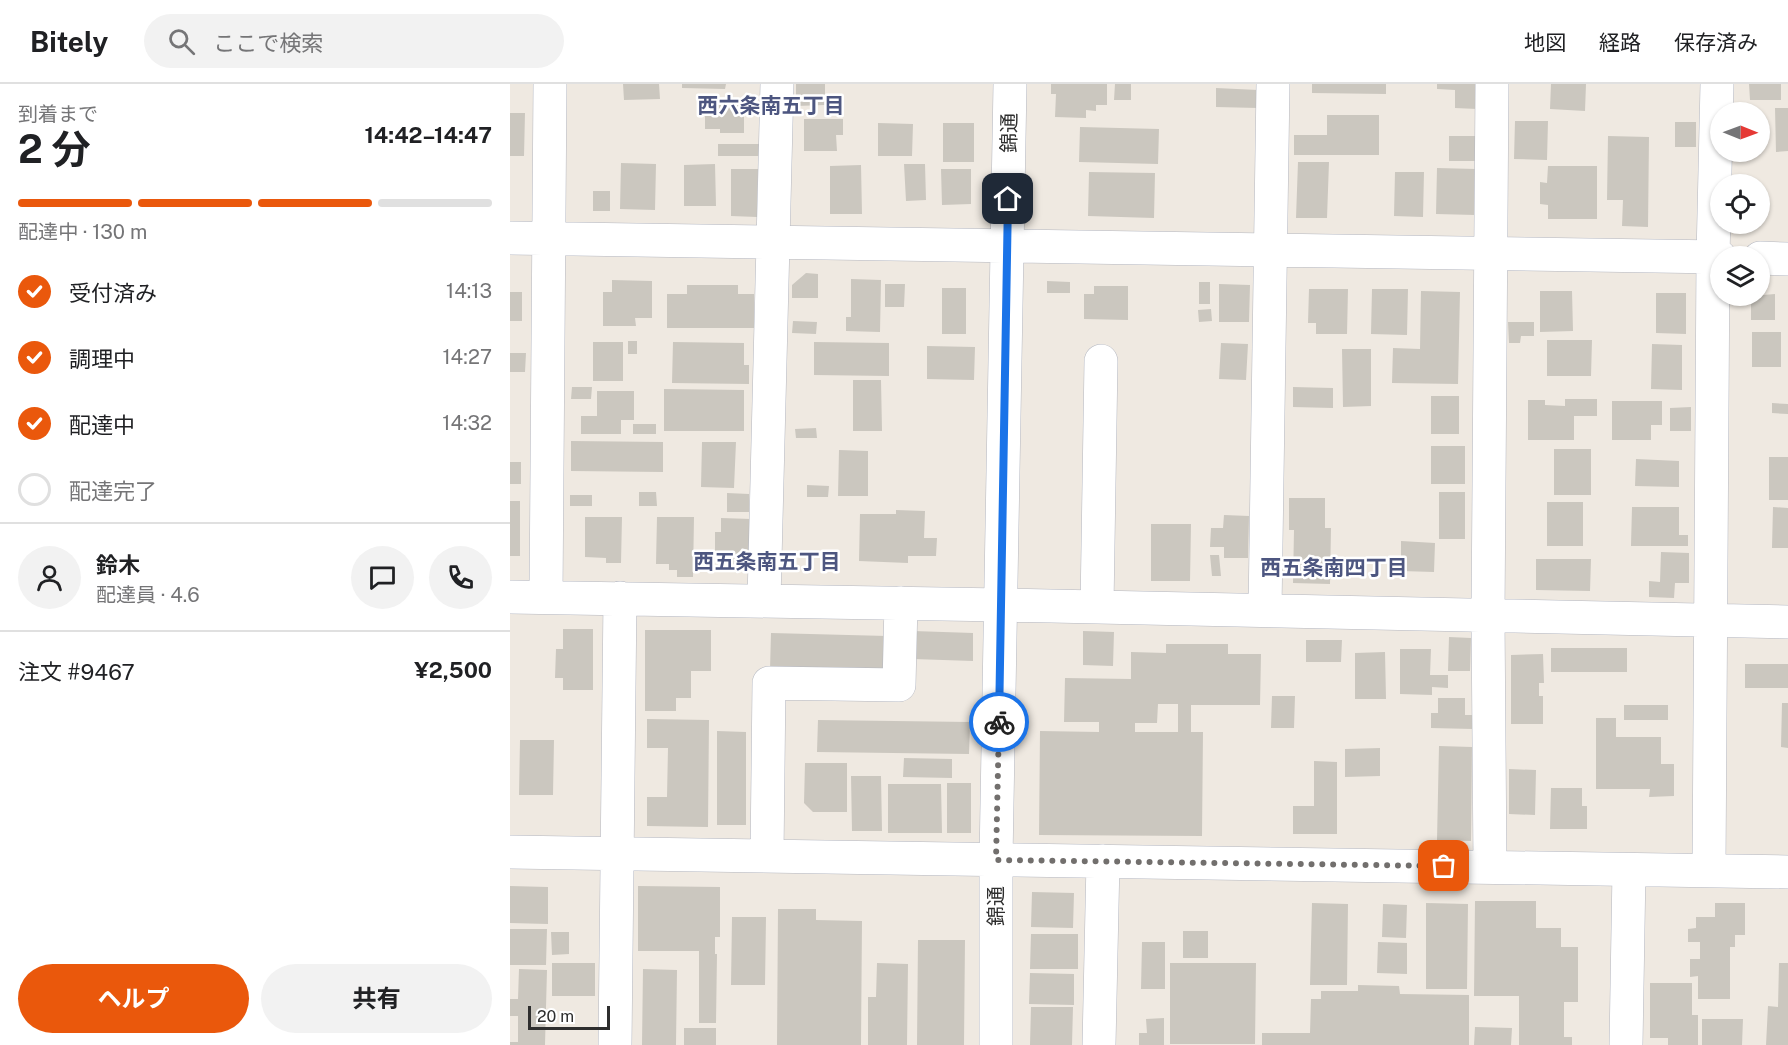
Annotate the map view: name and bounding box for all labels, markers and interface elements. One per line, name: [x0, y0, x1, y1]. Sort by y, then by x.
search box: [144, 14, 564, 68]
text: Bitely: [30, 25, 108, 58]
icon: search: [165, 25, 198, 58]
text: ここで検索: [213, 30, 323, 56]
text: 地図: [1524, 30, 1566, 55]
text: 経路: [1599, 30, 1641, 55]
text: 保存済み: [1674, 30, 1758, 55]
district label: 西六条南五丁目: [698, 93, 845, 118]
text: 到着まで: [18, 102, 98, 126]
north arrow: [1710, 102, 1770, 162]
map controls: [1710, 102, 1770, 306]
street label: 錦通: [997, 113, 1021, 153]
text: 14:42–14:47: [364, 122, 492, 148]
text: 2 分: [18, 126, 91, 172]
pin: [982, 173, 1033, 224]
button: locate: [1710, 174, 1770, 234]
icon: home: [991, 182, 1024, 215]
text: 配達中 · 130 m: [18, 220, 147, 244]
button: layers: [1710, 246, 1770, 306]
icon: check: [18, 275, 51, 308]
text: 14:13: [446, 279, 492, 303]
text: 受付済み: [69, 280, 157, 306]
icon: check: [18, 341, 51, 374]
text: 14:27: [442, 345, 492, 369]
text: 調理中: [69, 346, 135, 372]
icon: check: [18, 407, 51, 440]
text: 14:32: [442, 411, 492, 435]
text: 配達中: [69, 412, 135, 438]
text: 配達完了: [69, 478, 157, 504]
button: person: [18, 546, 81, 609]
button: chat: [351, 546, 414, 609]
button: phone: [429, 546, 492, 609]
district label: 西五条南五丁目: [694, 549, 841, 574]
text: 鈴木: [96, 552, 140, 578]
district label: 西五条南四丁目: [1261, 555, 1408, 580]
text: 配達員 · 4.6: [96, 583, 200, 607]
text: ¥2,500: [414, 657, 492, 683]
text: 注文 #9467: [18, 659, 135, 685]
courier: [969, 692, 1029, 752]
icon: bike: [983, 706, 1016, 739]
pin: [1418, 840, 1469, 891]
icon: bag: [1427, 849, 1460, 882]
street label: 錦通: [984, 886, 1008, 926]
button: ヘルプ: [18, 964, 249, 1033]
button: 共有: [261, 964, 492, 1033]
scale bar: [528, 1003, 610, 1030]
text: 20 m: [537, 1007, 574, 1026]

